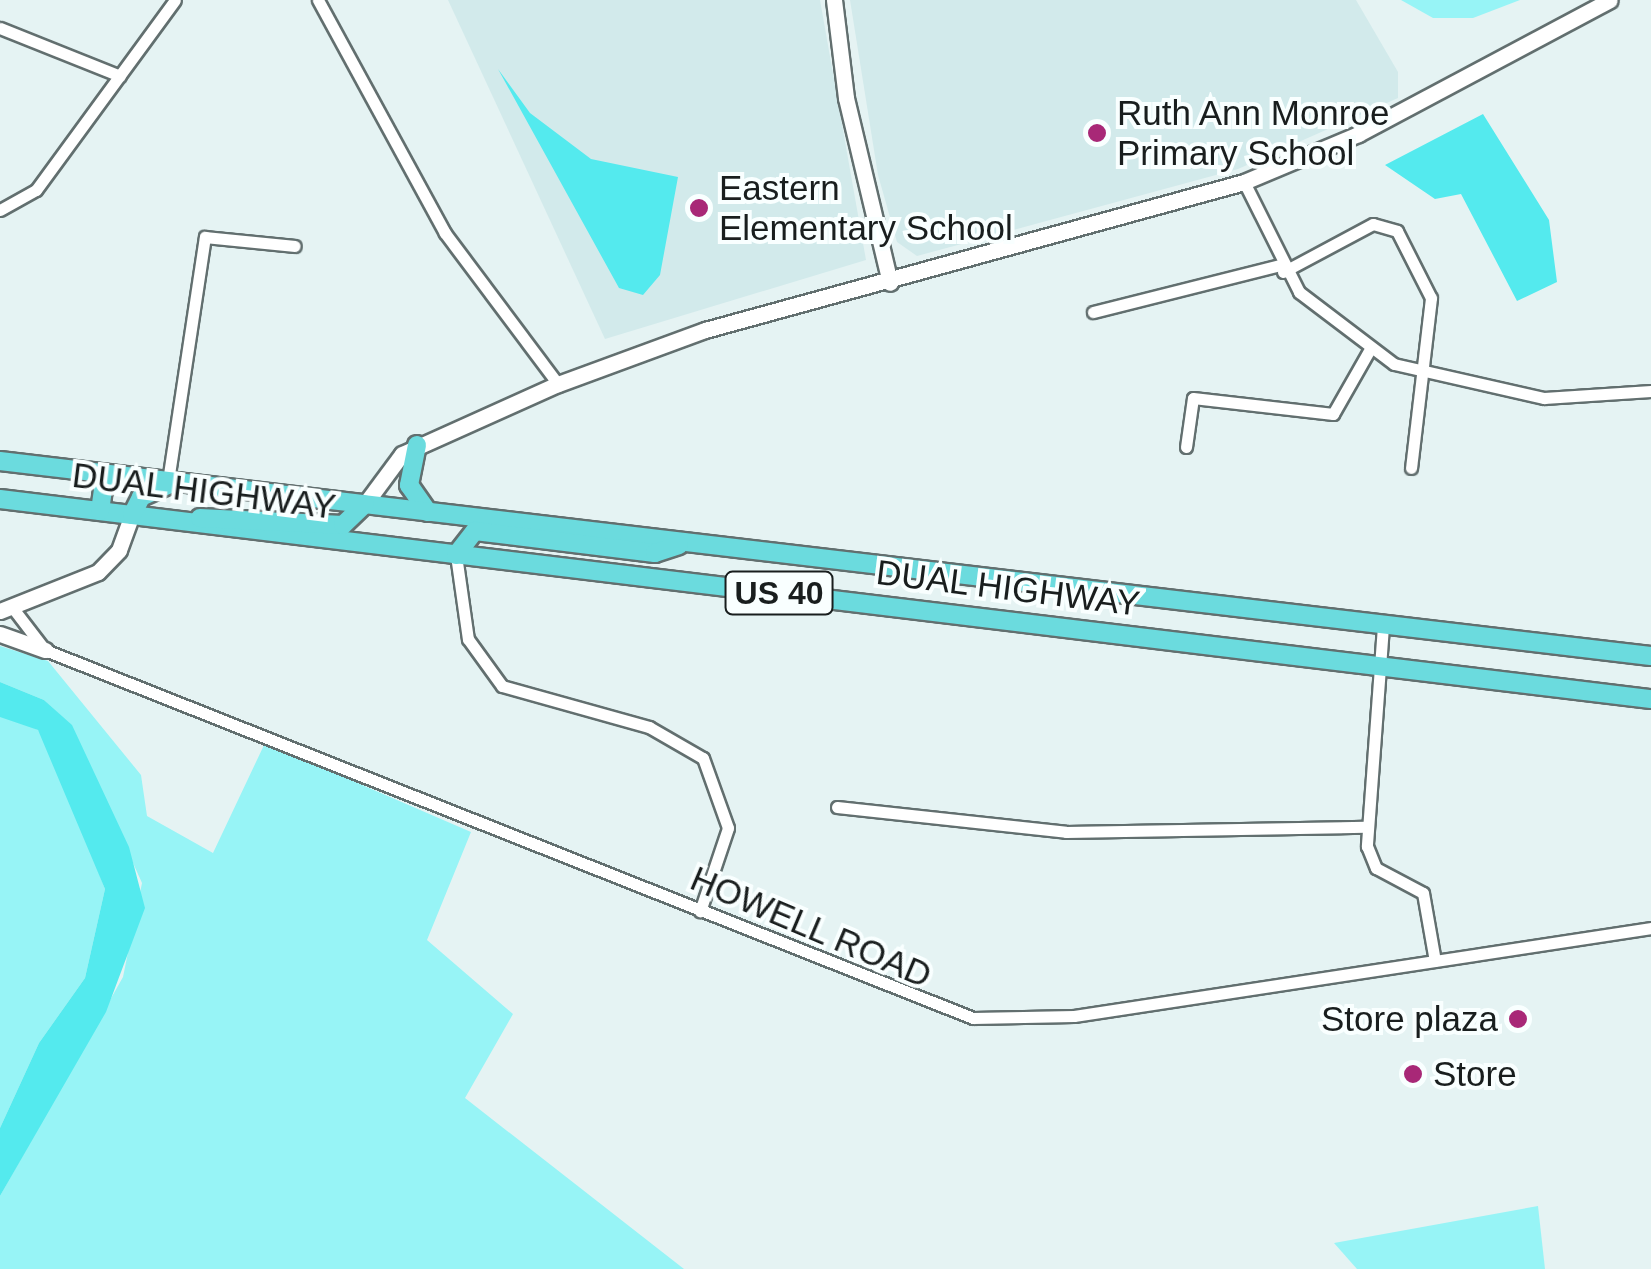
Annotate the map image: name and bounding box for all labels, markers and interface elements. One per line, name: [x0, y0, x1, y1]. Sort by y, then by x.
place label: Ruth Ann Monroe Primary School: [1117, 92, 1391, 174]
marker: Ruth Ann Monroe Primary School: [1086, 122, 1108, 144]
place label: Eastern Elementary School: [719, 167, 1013, 249]
marker: Eastern Elementary School: [688, 197, 710, 219]
street label: DUAL HIGHWAY: [69, 454, 339, 528]
street label: DUAL HIGHWAY: [873, 551, 1143, 625]
road number: US 40: [724, 566, 834, 620]
street label: HOWELL ROAD: [684, 857, 938, 997]
place label: Store plaza: [1321, 998, 1498, 1040]
marker: Store plaza: [1507, 1008, 1529, 1030]
place label: Store: [1433, 1053, 1517, 1095]
marker: Store: [1402, 1063, 1424, 1085]

